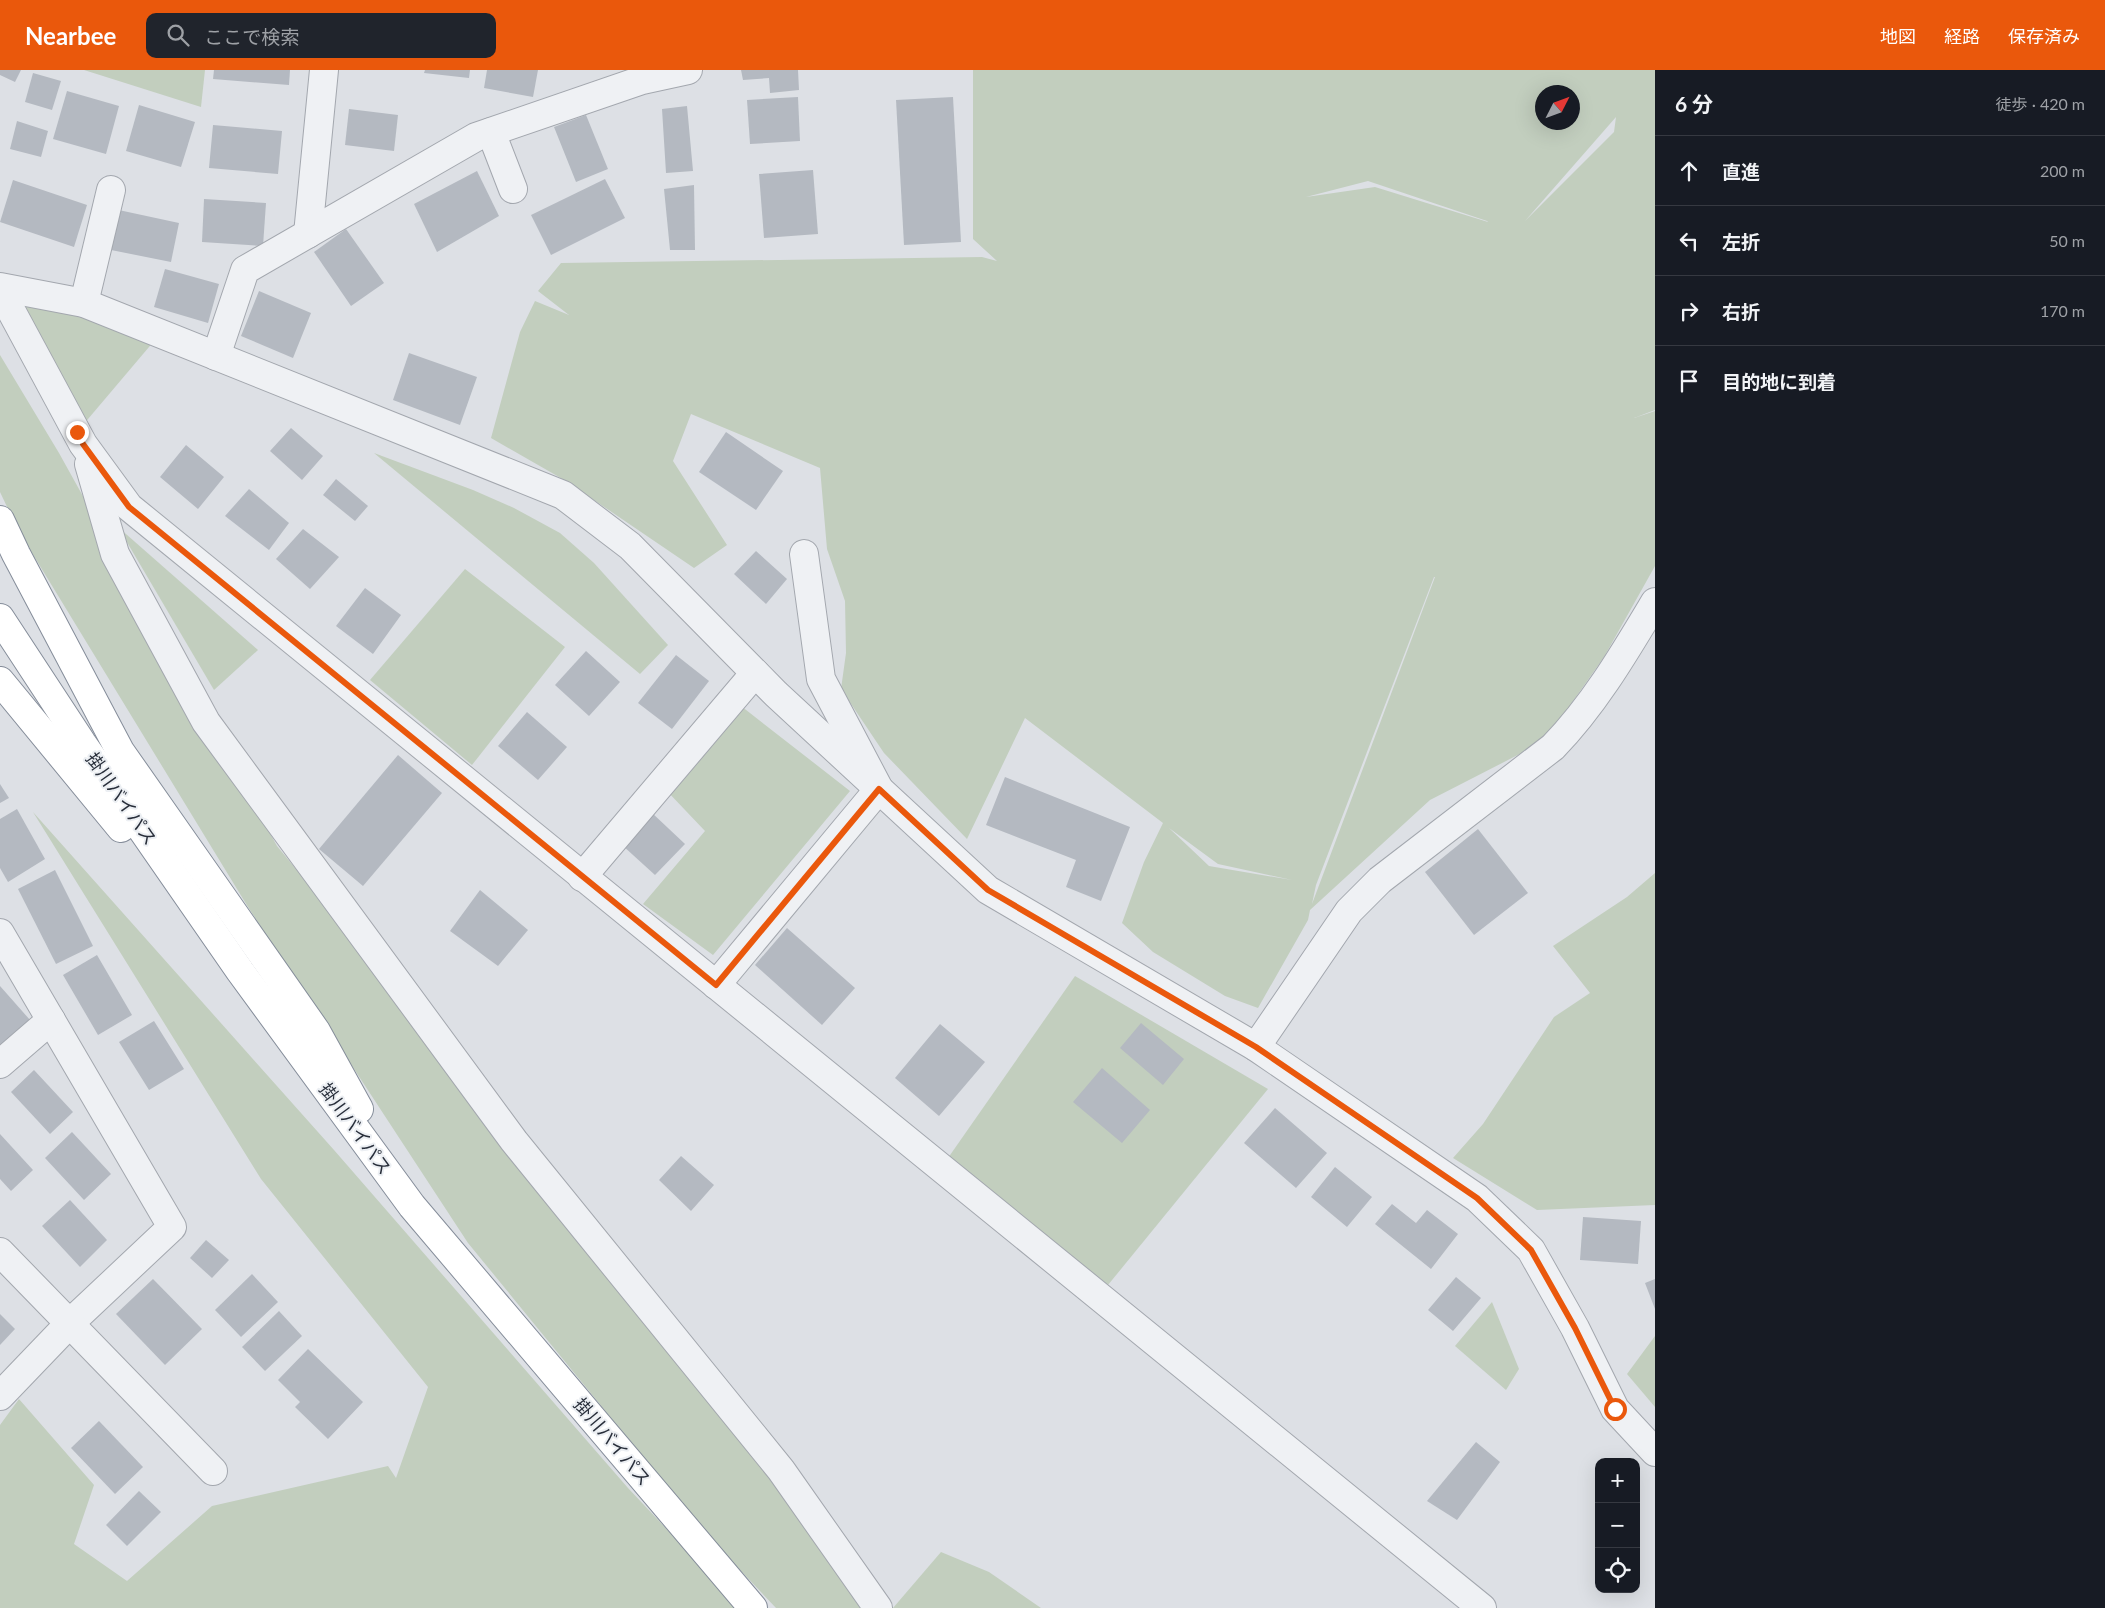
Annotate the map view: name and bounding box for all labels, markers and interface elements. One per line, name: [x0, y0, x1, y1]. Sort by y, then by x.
search box: [146, 13, 496, 58]
text: Nearbee: [25, 21, 116, 50]
icon: search: [164, 21, 192, 49]
text: ここで検索: [204, 25, 299, 48]
text: 地図: [1880, 25, 1916, 47]
text: 経路: [1944, 25, 1980, 47]
text: 保存済み: [2008, 25, 2080, 47]
north arrow: [1535, 85, 1580, 130]
text: 6 分: [1675, 91, 1713, 116]
text: 徒歩 · 420 m: [1996, 94, 2085, 113]
icon: ahead: [1675, 157, 1703, 185]
text: 直進: [1722, 160, 1760, 183]
text: 200 m: [2040, 161, 2085, 180]
icon: left: [1675, 227, 1703, 255]
text: 左折: [1722, 230, 1760, 253]
text: 50 m: [2049, 231, 2085, 250]
icon: right: [1675, 297, 1703, 325]
text: 右折: [1722, 300, 1760, 323]
text: 170 m: [2040, 301, 2085, 320]
icon: arrive: [1675, 367, 1703, 395]
text: 目的地に到着: [1722, 370, 1836, 393]
route end: [66, 421, 89, 444]
street label: 掛川バイパス: [82, 748, 162, 849]
street label: 掛川バイパス: [315, 1078, 396, 1178]
street label: 掛川バイパス: [570, 1393, 656, 1490]
route start: [1604, 1398, 1627, 1421]
map controls: [1595, 1458, 1640, 1593]
button: +: [1595, 1458, 1640, 1503]
button: −: [1595, 1503, 1640, 1548]
button: locate: [1595, 1548, 1640, 1593]

